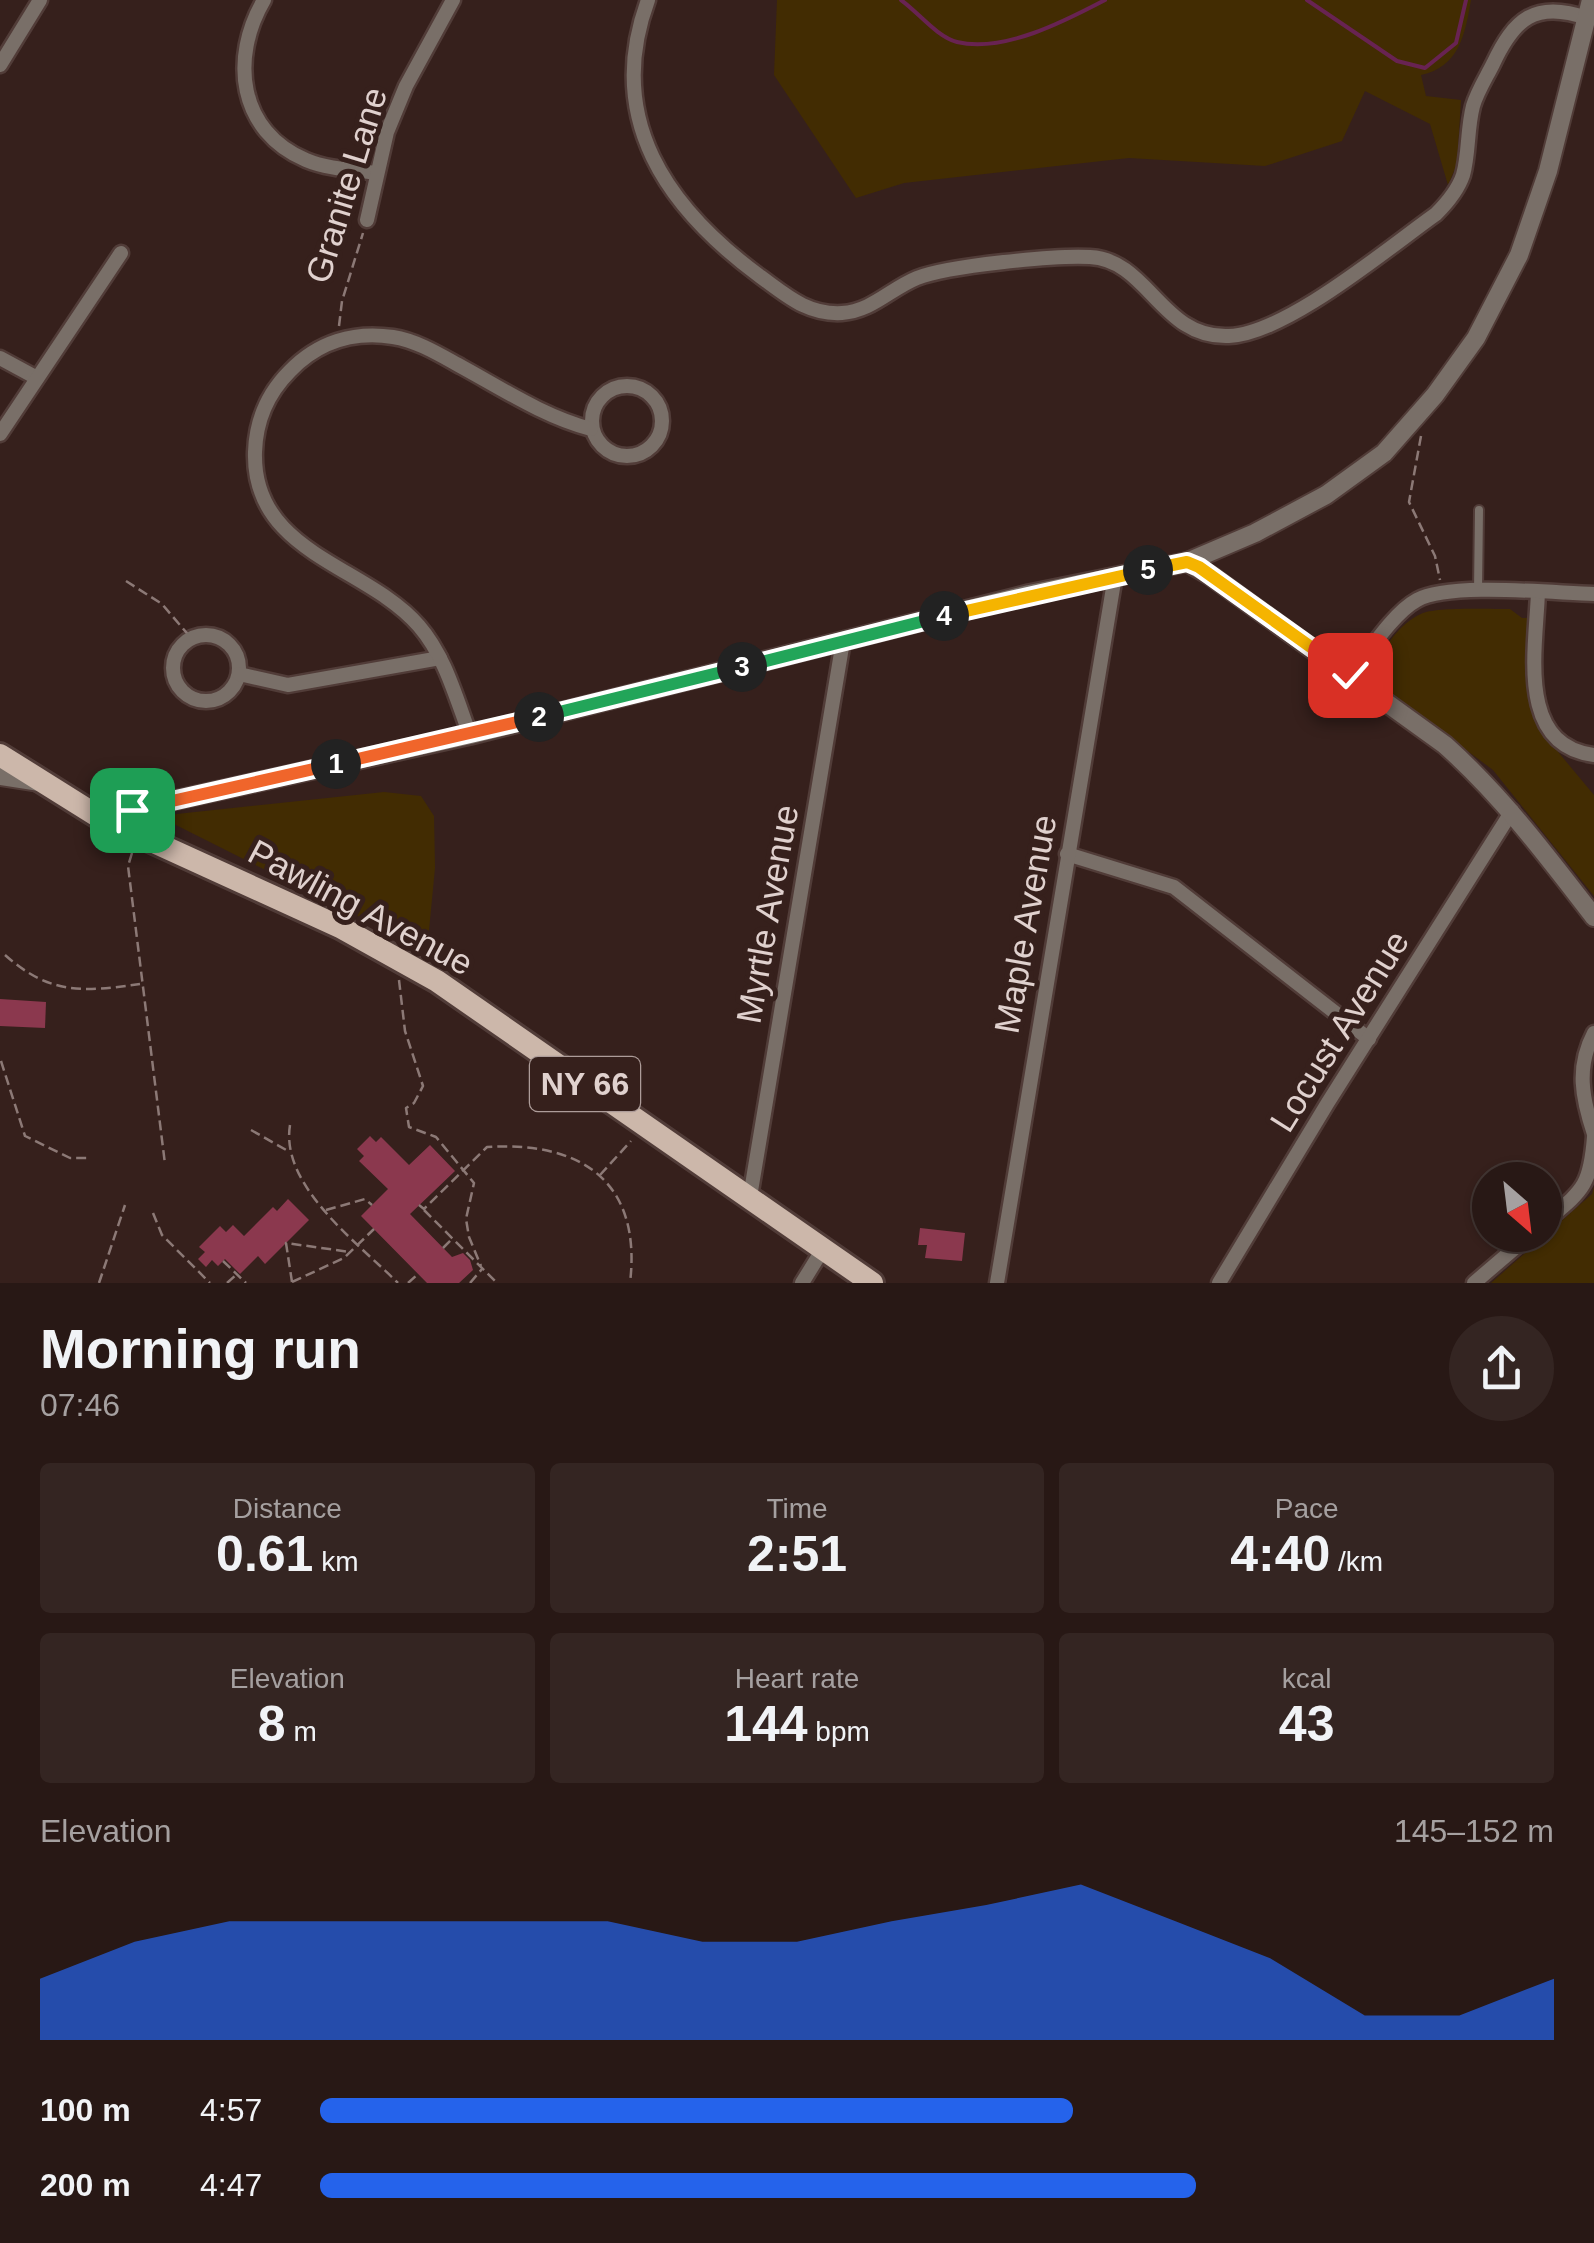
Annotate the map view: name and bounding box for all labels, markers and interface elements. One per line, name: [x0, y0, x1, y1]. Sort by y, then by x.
street label: Granite Lane: [298, 83, 394, 287]
pin: 5: [1123, 545, 1173, 595]
text: 5: [1140, 554, 1156, 585]
pin: 4: [919, 591, 969, 641]
text: 4: [936, 600, 952, 631]
pin: [1308, 633, 1393, 718]
pin: 3: [717, 642, 767, 692]
icon: check: [1323, 648, 1378, 703]
text: 3: [734, 651, 750, 682]
pin: 2: [514, 692, 564, 742]
text: 2: [531, 701, 547, 732]
pin: 1: [311, 739, 361, 789]
text: 1: [328, 748, 344, 779]
pin: [90, 768, 175, 853]
icon: arrive: [105, 783, 160, 838]
street label: Myrtle Avenue: [729, 802, 805, 1026]
street label: Maple Avenue: [987, 812, 1063, 1036]
street label: Pawling Avenue: [242, 831, 480, 983]
street label: Locust Avenue: [1262, 924, 1416, 1138]
road number: NY 66: [530, 1057, 640, 1111]
north arrow: [1472, 1162, 1562, 1252]
map controls: [1472, 1162, 1562, 1252]
button: share: [1449, 1316, 1554, 1421]
text: Morning run: [40, 1318, 361, 1380]
text: 07:46: [40, 1387, 120, 1423]
text: Distance: [233, 1493, 342, 1524]
text: Time: [766, 1493, 828, 1524]
text: Pace: [1275, 1493, 1339, 1524]
text: 0.61: [216, 1526, 313, 1582]
text: 2:51: [747, 1526, 847, 1582]
text: 4:40: [1230, 1526, 1330, 1582]
text: km: [313, 1546, 359, 1577]
text: /km: [1330, 1546, 1383, 1577]
text: Elevation: [230, 1663, 345, 1694]
text: Heart rate: [735, 1663, 859, 1694]
text: kcal: [1282, 1663, 1332, 1694]
text: 8: [258, 1696, 286, 1752]
text: 144: [724, 1696, 808, 1752]
text: 43: [1279, 1696, 1334, 1752]
text: m: [286, 1716, 317, 1747]
text: bpm: [808, 1716, 870, 1747]
text: Elevation: [40, 1813, 172, 1849]
text: 145–152 m: [1394, 1813, 1554, 1849]
text: 100 m: [40, 2092, 131, 2128]
text: 4:57: [200, 2092, 262, 2128]
text: 200 m: [40, 2167, 131, 2203]
text: 4:47: [200, 2167, 262, 2203]

